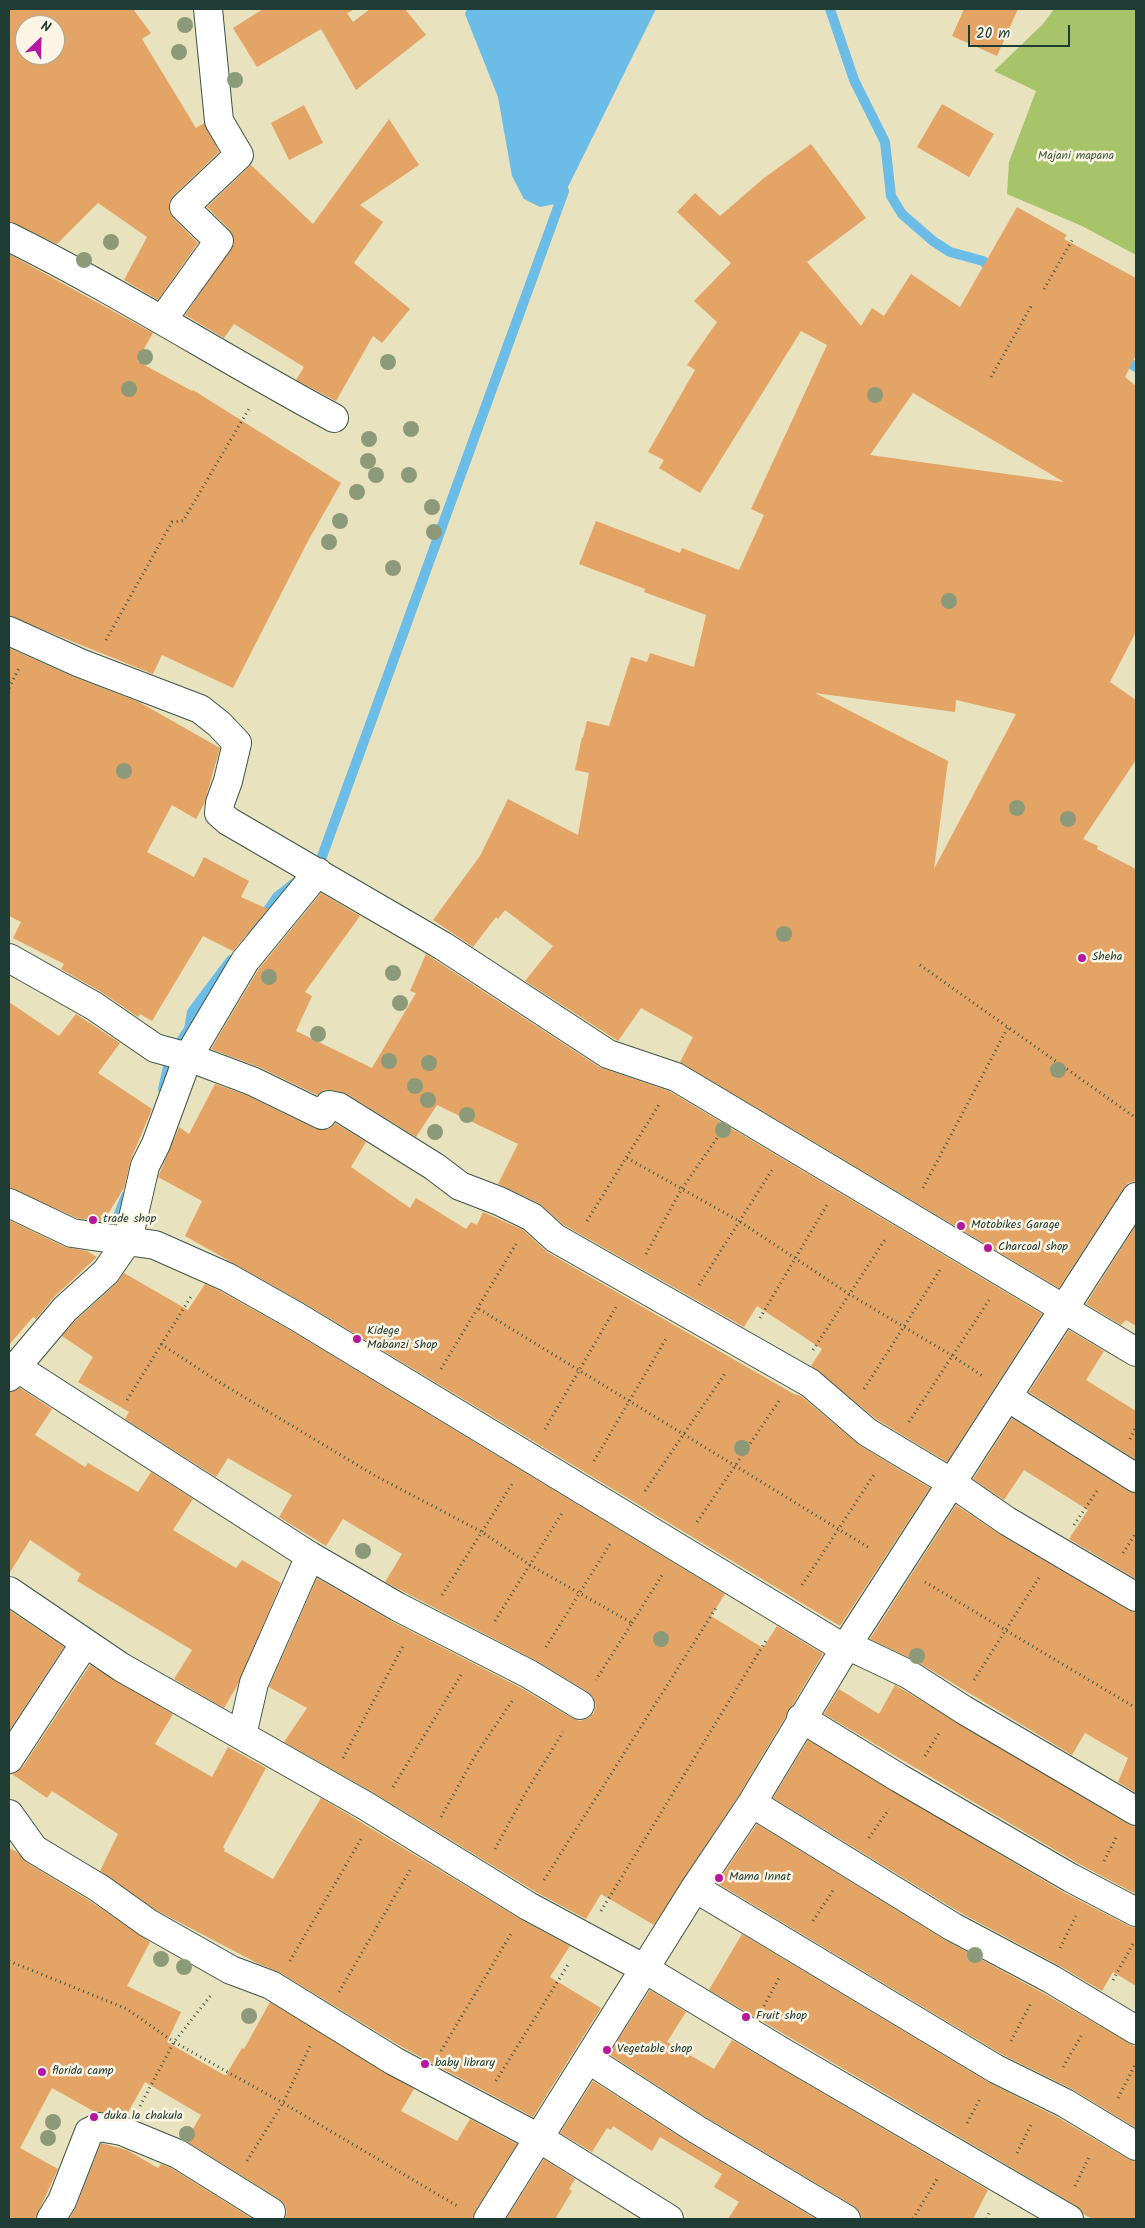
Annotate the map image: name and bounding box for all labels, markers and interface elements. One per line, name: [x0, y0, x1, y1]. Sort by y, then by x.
north arrow: [15, 15, 65, 65]
text: N: [37, 15, 54, 39]
scale bar: [970, 15, 1072, 47]
text: 20 m: [976, 22, 1010, 46]
park label: Majani mapana: [1038, 150, 1114, 164]
place label: Sheha: [1092, 951, 1122, 965]
marker: Sheha: [1076, 952, 1088, 964]
place label: trade shop: [103, 1213, 156, 1227]
marker: trade shop: [87, 1214, 99, 1226]
place label: Motobikes Garage: [971, 1219, 1060, 1233]
marker: Motobikes Garage: [955, 1220, 967, 1232]
place label: Charcoal shop: [998, 1241, 1068, 1255]
marker: Charcoal shop: [982, 1242, 994, 1254]
place label: Kidege Mabanzi Shop: [367, 1325, 437, 1353]
marker: Kidege Mabanzi Shop: [351, 1333, 363, 1345]
place label: Mama Innat: [729, 1871, 791, 1885]
marker: Mama Innat: [713, 1872, 725, 1884]
place label: Fruit shop: [756, 2010, 807, 2024]
marker: Fruit shop: [740, 2011, 752, 2023]
place label: Vegetable shop: [617, 2043, 692, 2057]
marker: Vegetable shop: [601, 2044, 613, 2056]
place label: baby library: [435, 2057, 495, 2071]
marker: baby library: [419, 2058, 431, 2070]
place label: florida camp: [52, 2065, 113, 2079]
marker: florida camp: [36, 2066, 48, 2078]
place label: duka la chakula: [104, 2110, 183, 2124]
marker: duka la chakula: [88, 2111, 100, 2123]

